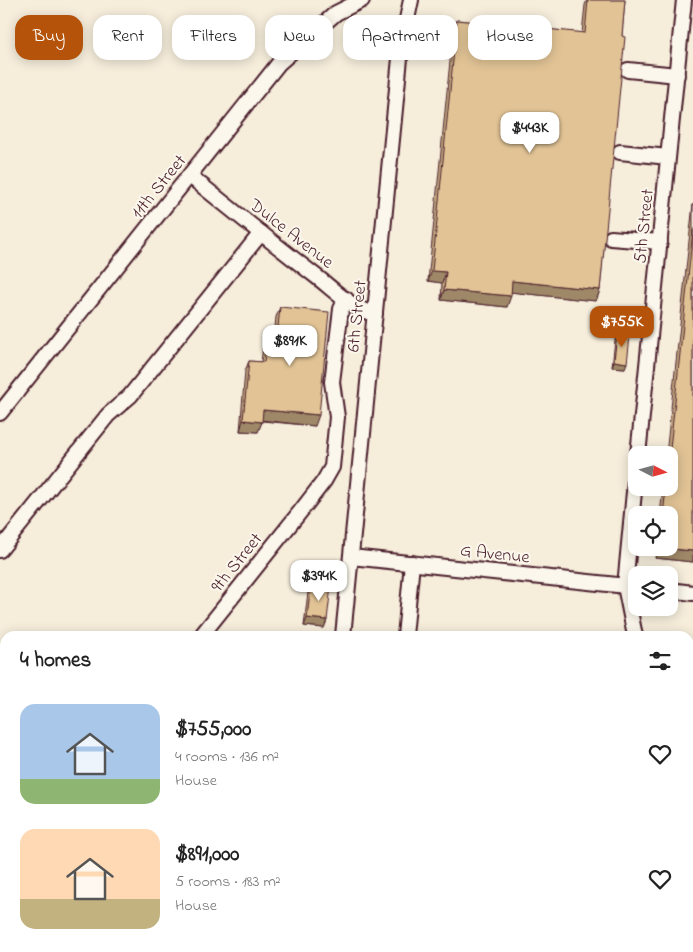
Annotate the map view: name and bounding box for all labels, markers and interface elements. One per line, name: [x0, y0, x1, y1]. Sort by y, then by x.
chip: Buy: [15, 15, 83, 60]
chip: Rent: [93, 15, 162, 60]
chip: Filters: [172, 15, 255, 60]
chip: New: [265, 15, 333, 60]
chip: Apartment: [343, 15, 458, 60]
chip: House: [468, 15, 552, 60]
pin: $443K: [495, 112, 565, 154]
text: $443K: [511, 116, 549, 140]
street label: 11th Street: [126, 150, 194, 225]
street label: 5th Street: [628, 188, 662, 265]
street label: Dulce Avenue: [242, 193, 339, 276]
street label: 6th Street: [341, 279, 375, 354]
pin: $755K: [587, 306, 657, 348]
text: $755K: [601, 310, 643, 334]
pin: $891K: [255, 324, 325, 367]
text: $891K: [273, 329, 307, 353]
north arrow: [628, 446, 678, 496]
map controls: [628, 446, 678, 616]
button: locate: [628, 506, 678, 556]
street label: 9th Street: [205, 528, 270, 599]
street label: G Avenue: [459, 538, 532, 572]
pin: $394K: [284, 560, 354, 602]
text: $394K: [301, 564, 337, 588]
button: layers: [628, 566, 678, 616]
text: 4 homes: [20, 646, 91, 676]
icon: filters: [646, 647, 674, 675]
text: $755,000: [175, 715, 251, 745]
icon: home: [60, 724, 120, 784]
icon: heart: [646, 740, 674, 768]
text: 4 rooms · 136 m²: [175, 745, 279, 769]
text: House: [175, 769, 217, 793]
text: $891,000: [175, 840, 239, 870]
icon: home: [60, 849, 120, 909]
icon: heart: [646, 865, 674, 893]
text: 5 rooms · 183 m²: [175, 870, 281, 894]
text: House: [175, 894, 217, 918]

